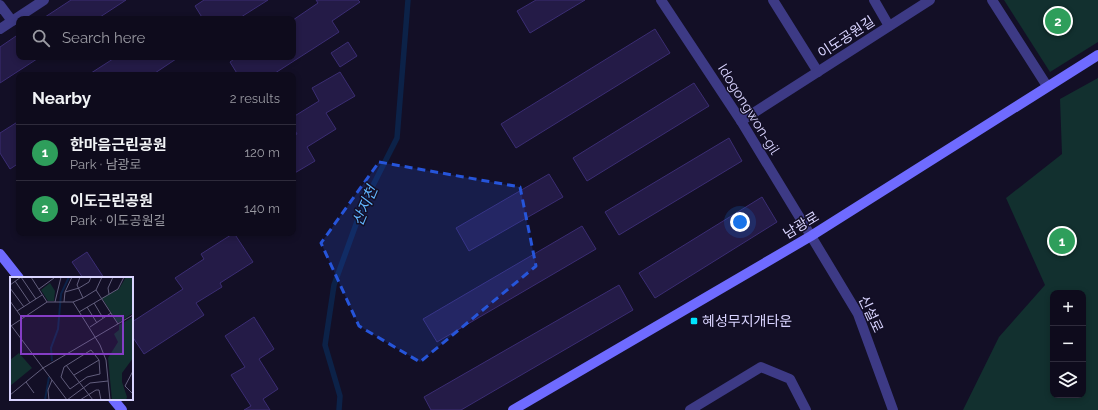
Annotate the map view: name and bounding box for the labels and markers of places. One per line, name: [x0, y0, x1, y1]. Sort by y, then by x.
pin: 2: [1045, 6, 1071, 36]
pin: 1: [1049, 226, 1075, 256]
place label: 혜성무지개타운: [702, 313, 792, 329]
marker: 혜성무지개타운: [689, 316, 699, 326]

